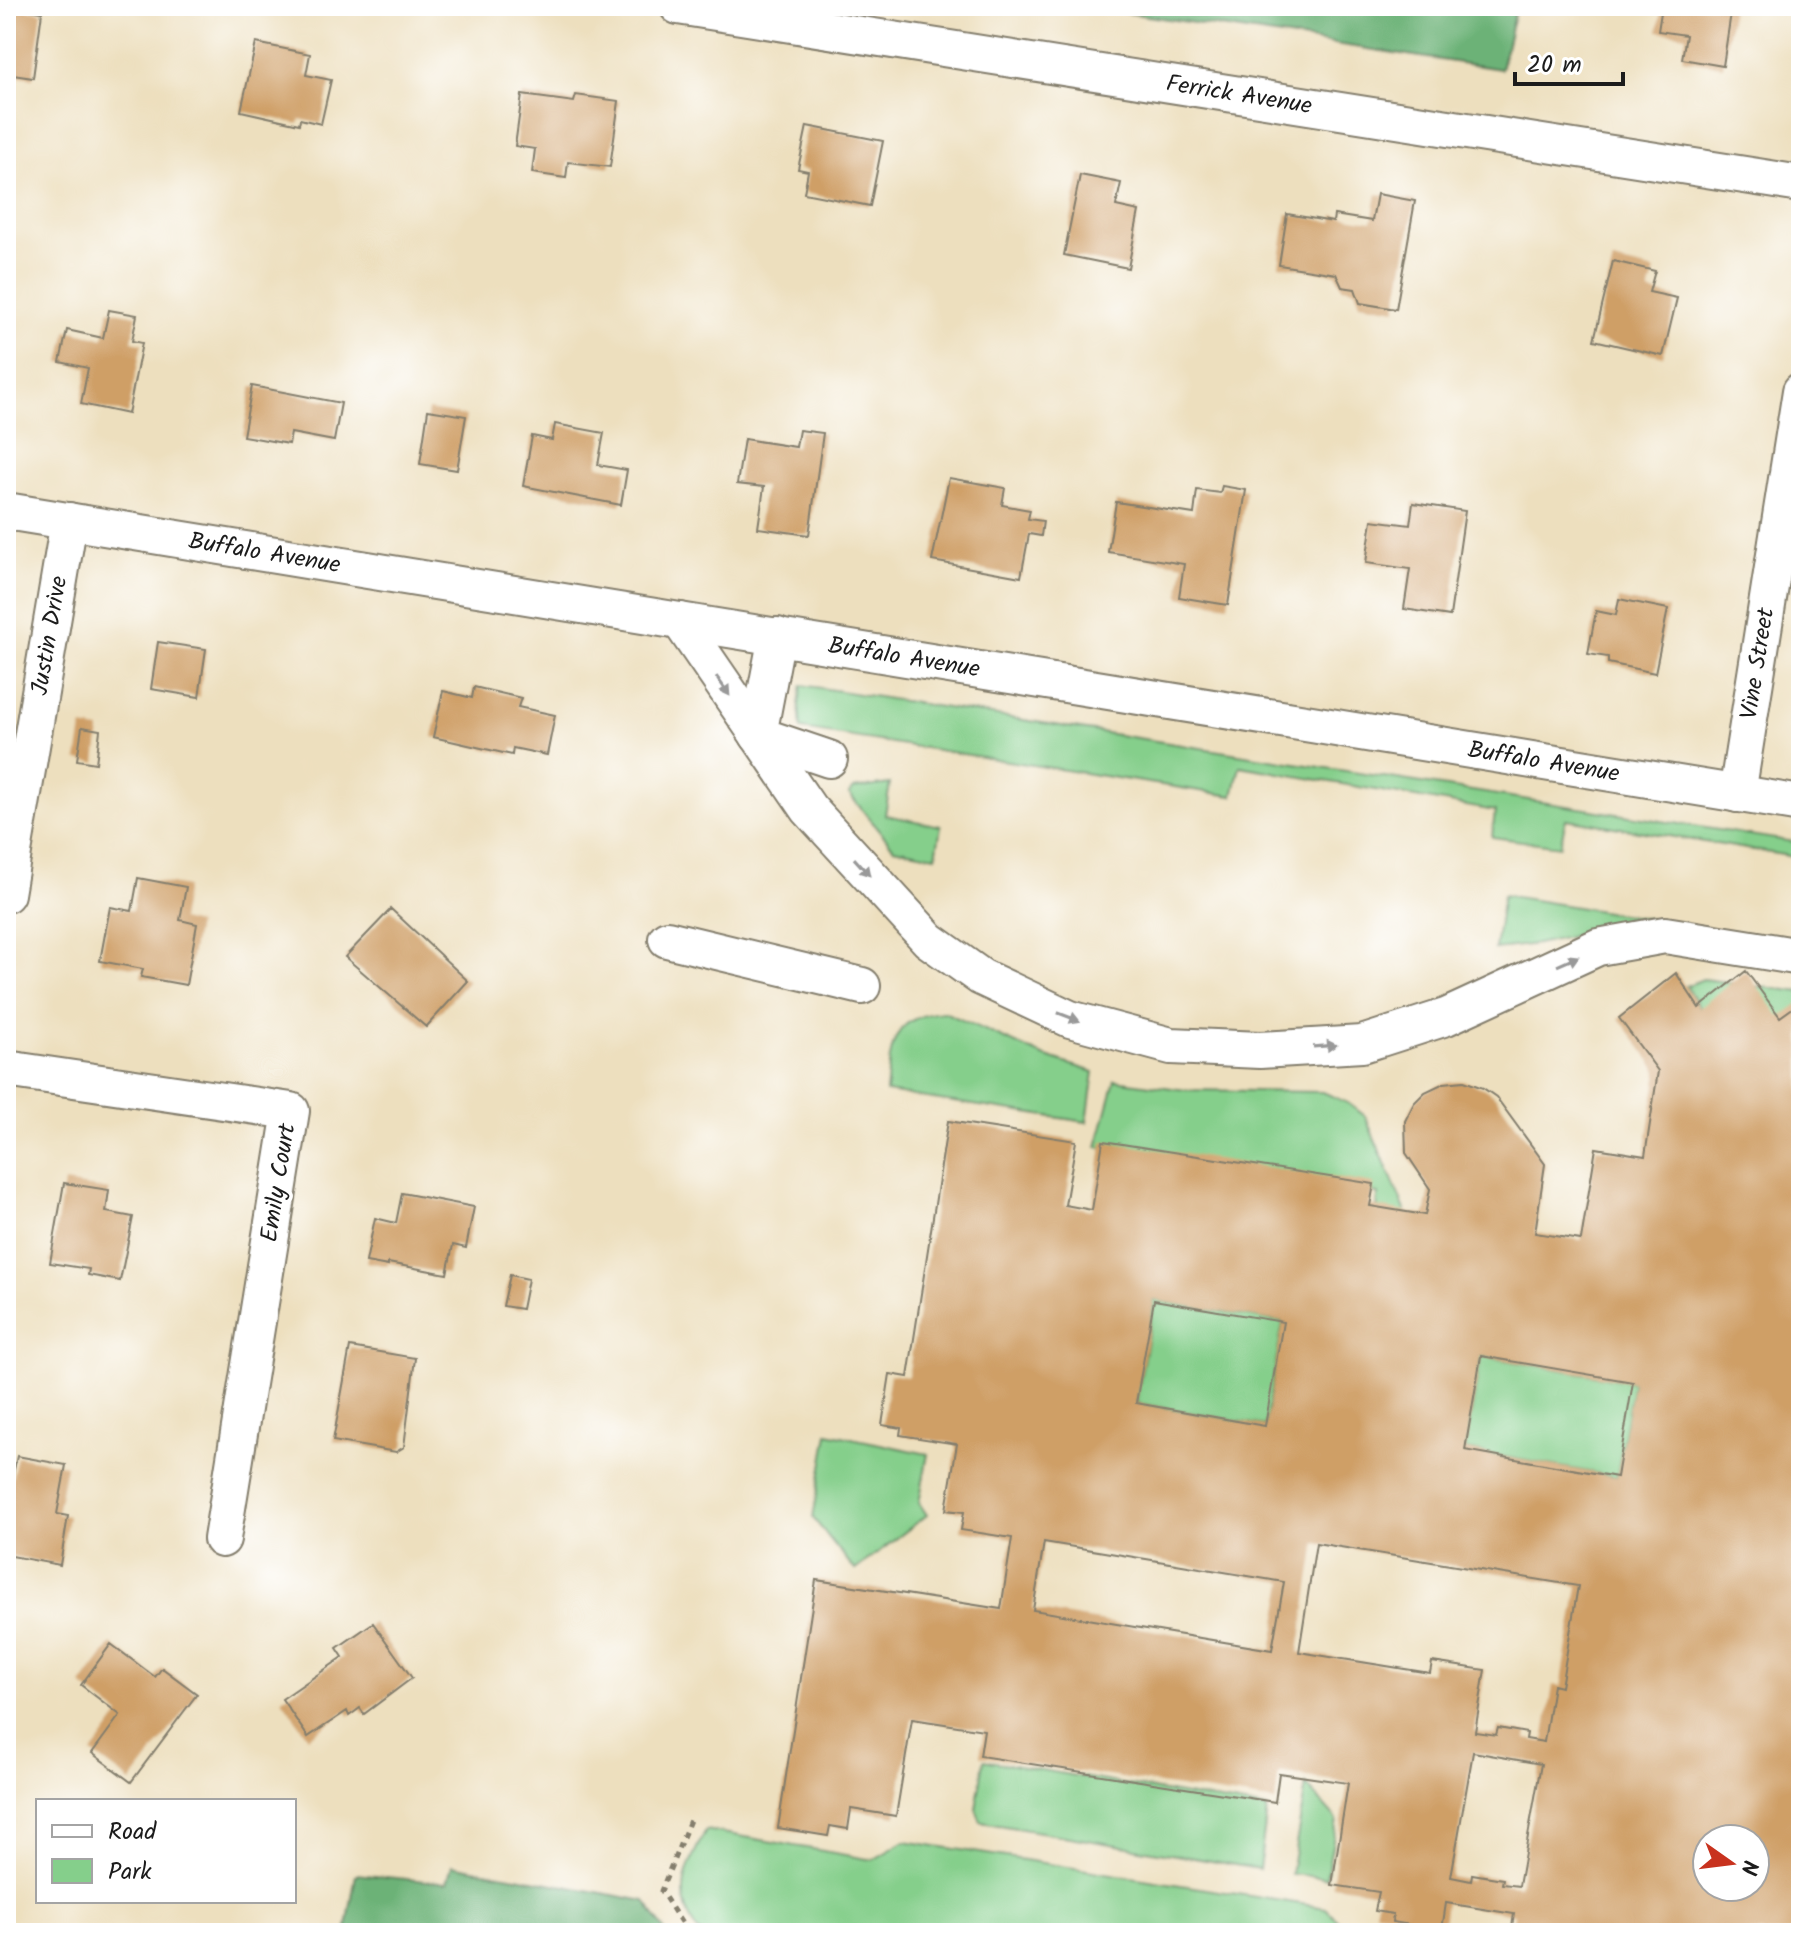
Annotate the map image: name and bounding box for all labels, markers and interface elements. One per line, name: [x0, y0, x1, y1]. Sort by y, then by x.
scale bar: [1515, 36, 1623, 86]
text: 20 m: [1527, 46, 1582, 85]
street label: Ferrick Avenue: [1163, 64, 1315, 126]
street label: Buffalo Avenue: [186, 522, 344, 585]
street label: Justin Drive: [20, 573, 79, 698]
street label: Vine Street: [1730, 604, 1786, 722]
street label: Buffalo Avenue: [825, 626, 983, 689]
one-way arrow: [715, 676, 730, 697]
street label: Buffalo Avenue: [1465, 730, 1623, 794]
one-way arrow: [852, 857, 870, 876]
one-way arrow: [1556, 954, 1580, 967]
one-way arrow: [1057, 1011, 1081, 1024]
one-way arrow: [1313, 1039, 1338, 1052]
street label: Emily Court: [250, 1120, 308, 1245]
legend: [36, 1799, 296, 1903]
text: Road: [108, 1813, 157, 1852]
north arrow: [1691, 1823, 1771, 1903]
text: Park: [108, 1853, 152, 1892]
text: N: [1729, 1856, 1767, 1878]

